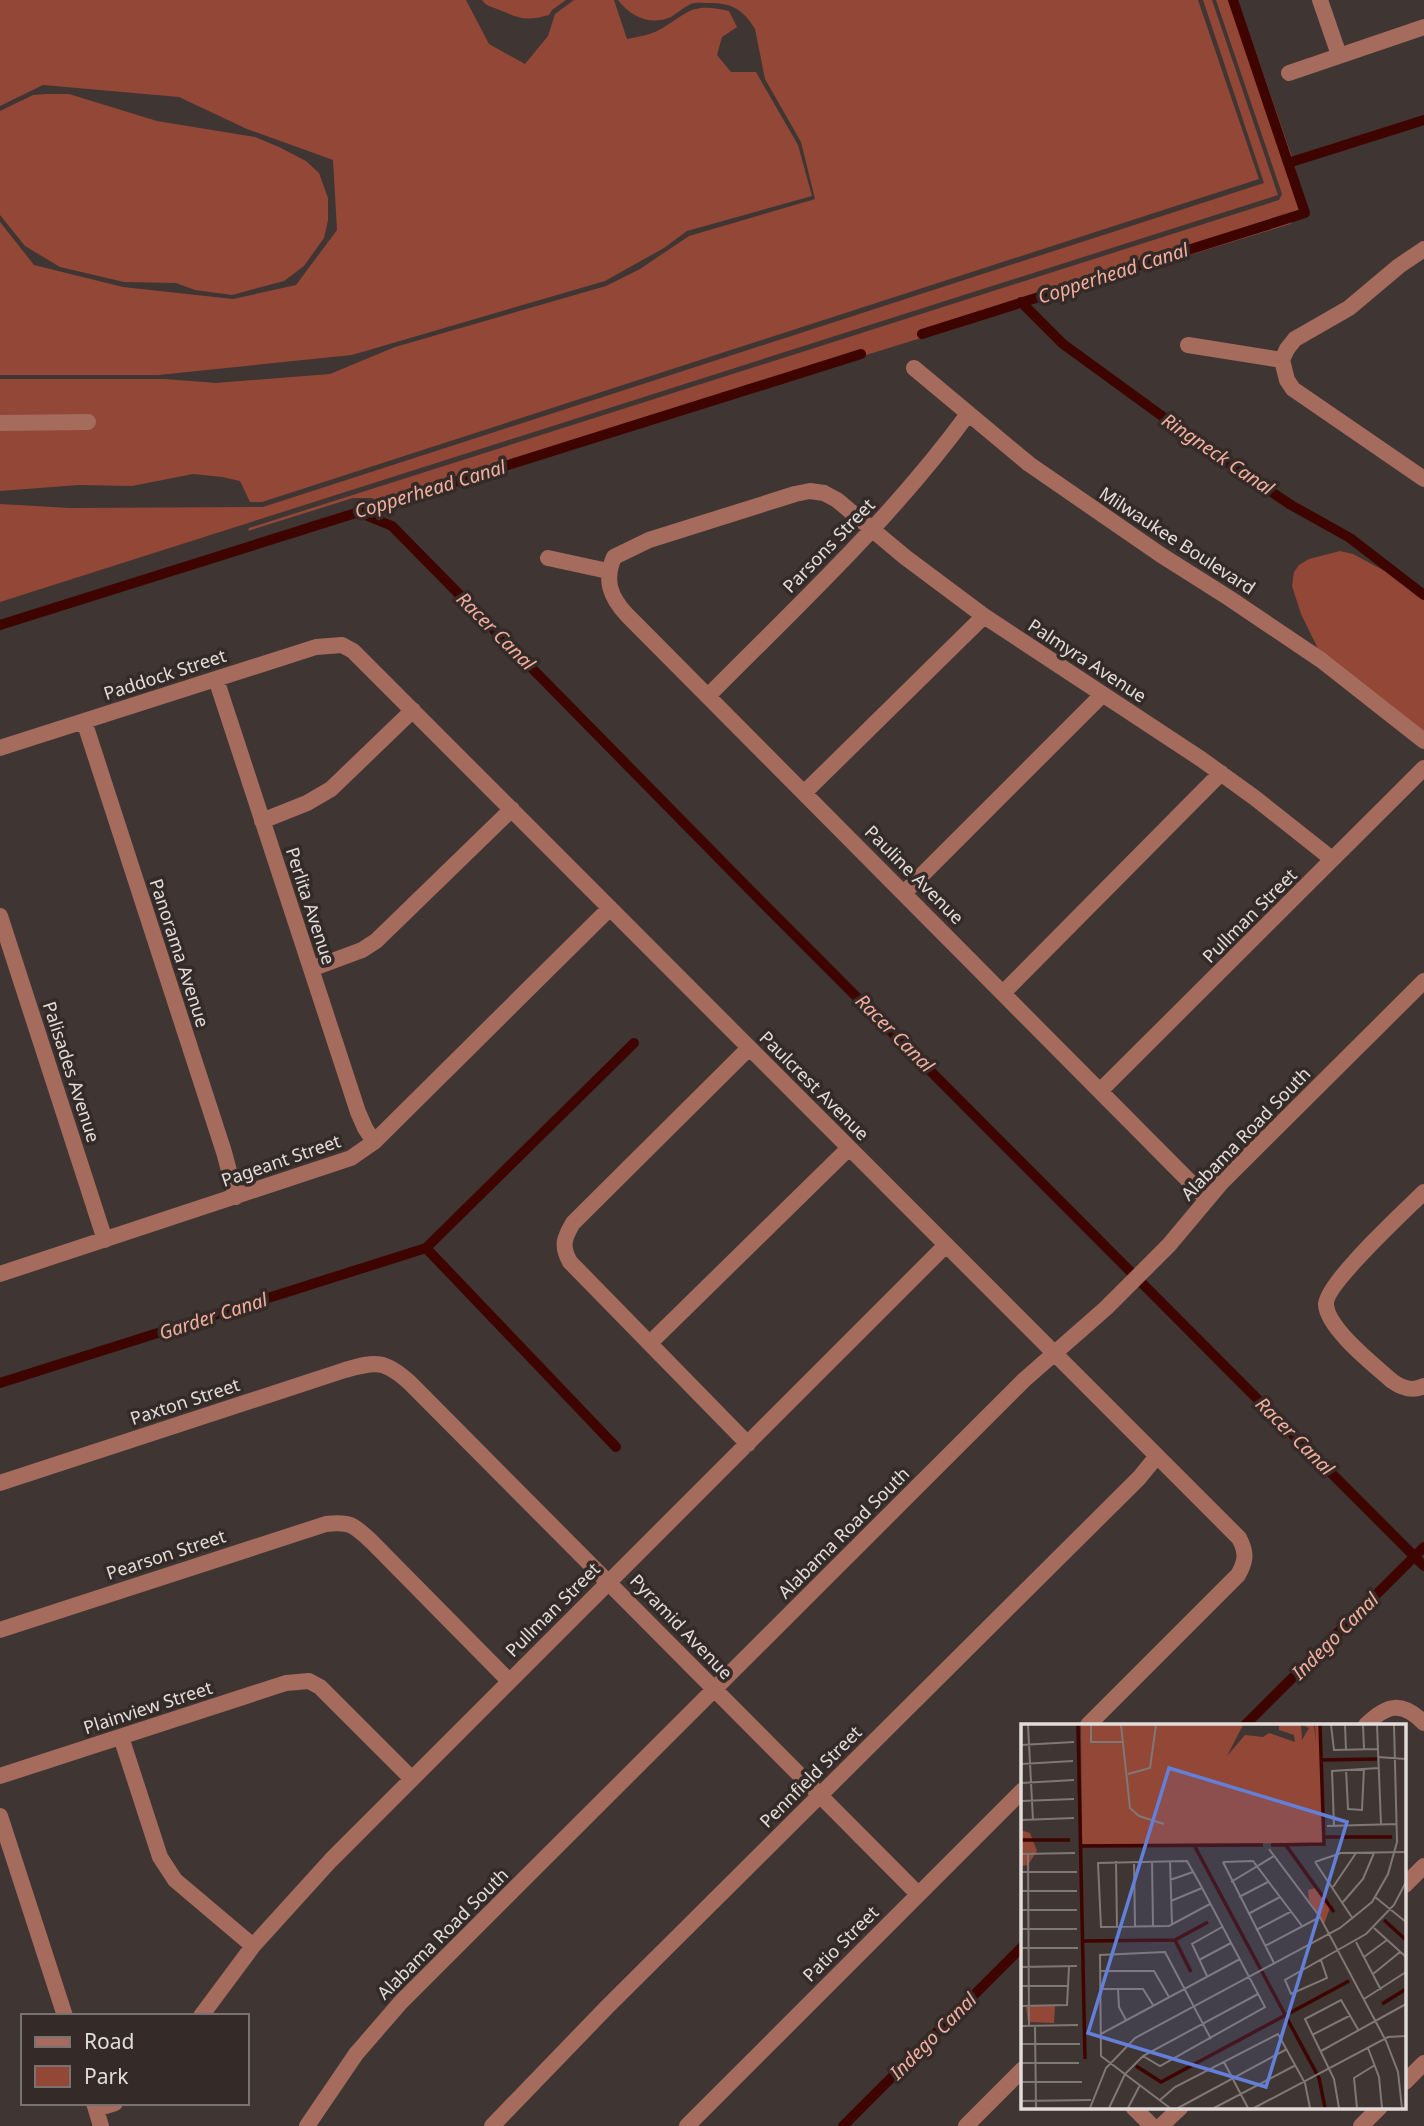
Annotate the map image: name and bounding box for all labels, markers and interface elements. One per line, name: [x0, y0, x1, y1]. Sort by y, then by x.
water label: Copperhead Canal: [1034, 236, 1193, 310]
water label: Ringneck Canal: [1157, 407, 1280, 502]
water label: Copperhead Canal: [351, 453, 510, 524]
street label: Milwaukee Boulevard: [1095, 481, 1260, 600]
street label: Parsons Street: [777, 493, 880, 598]
water label: Racer Canal: [451, 586, 542, 677]
street label: Palmyra Avenue: [1024, 613, 1151, 707]
street label: Paddock Street: [100, 643, 229, 705]
street label: Pauline Avenue: [860, 820, 969, 929]
street label: Perlita Avenue: [281, 844, 341, 968]
street label: Pullman Street: [1197, 863, 1302, 968]
street label: Panorama Avenue: [145, 875, 215, 1030]
water label: Racer Canal: [850, 988, 941, 1079]
street label: Palisades Avenue: [38, 998, 106, 1145]
street label: Paulcrest Avenue: [755, 1025, 875, 1145]
street label: Alabama Road South: [1175, 1061, 1315, 1205]
street label: Pageant Street: [218, 1128, 344, 1192]
water label: Garder Canal: [155, 1286, 272, 1346]
street label: Paxton Street: [127, 1372, 243, 1430]
water label: Racer Canal: [1250, 1391, 1341, 1482]
street label: Alabama Road South: [772, 1461, 914, 1603]
street label: Pearson Street: [103, 1523, 229, 1585]
street label: Pullman Street: [500, 1557, 605, 1662]
street label: Pyramid Avenue: [625, 1568, 738, 1684]
water label: Indego Canal: [1285, 1586, 1385, 1686]
street label: Plainview Street: [80, 1675, 216, 1739]
street label: Pennfield Street: [754, 1720, 867, 1832]
inset map: [1021, 1724, 1406, 2108]
street label: Alabama Road South: [371, 1862, 513, 2004]
street label: Patio Street: [797, 1900, 884, 1986]
water label: Indego Canal: [883, 1986, 983, 2086]
legend: [21, 2014, 248, 2105]
text: Road: [84, 2027, 134, 2055]
text: Park: [84, 2062, 129, 2090]

